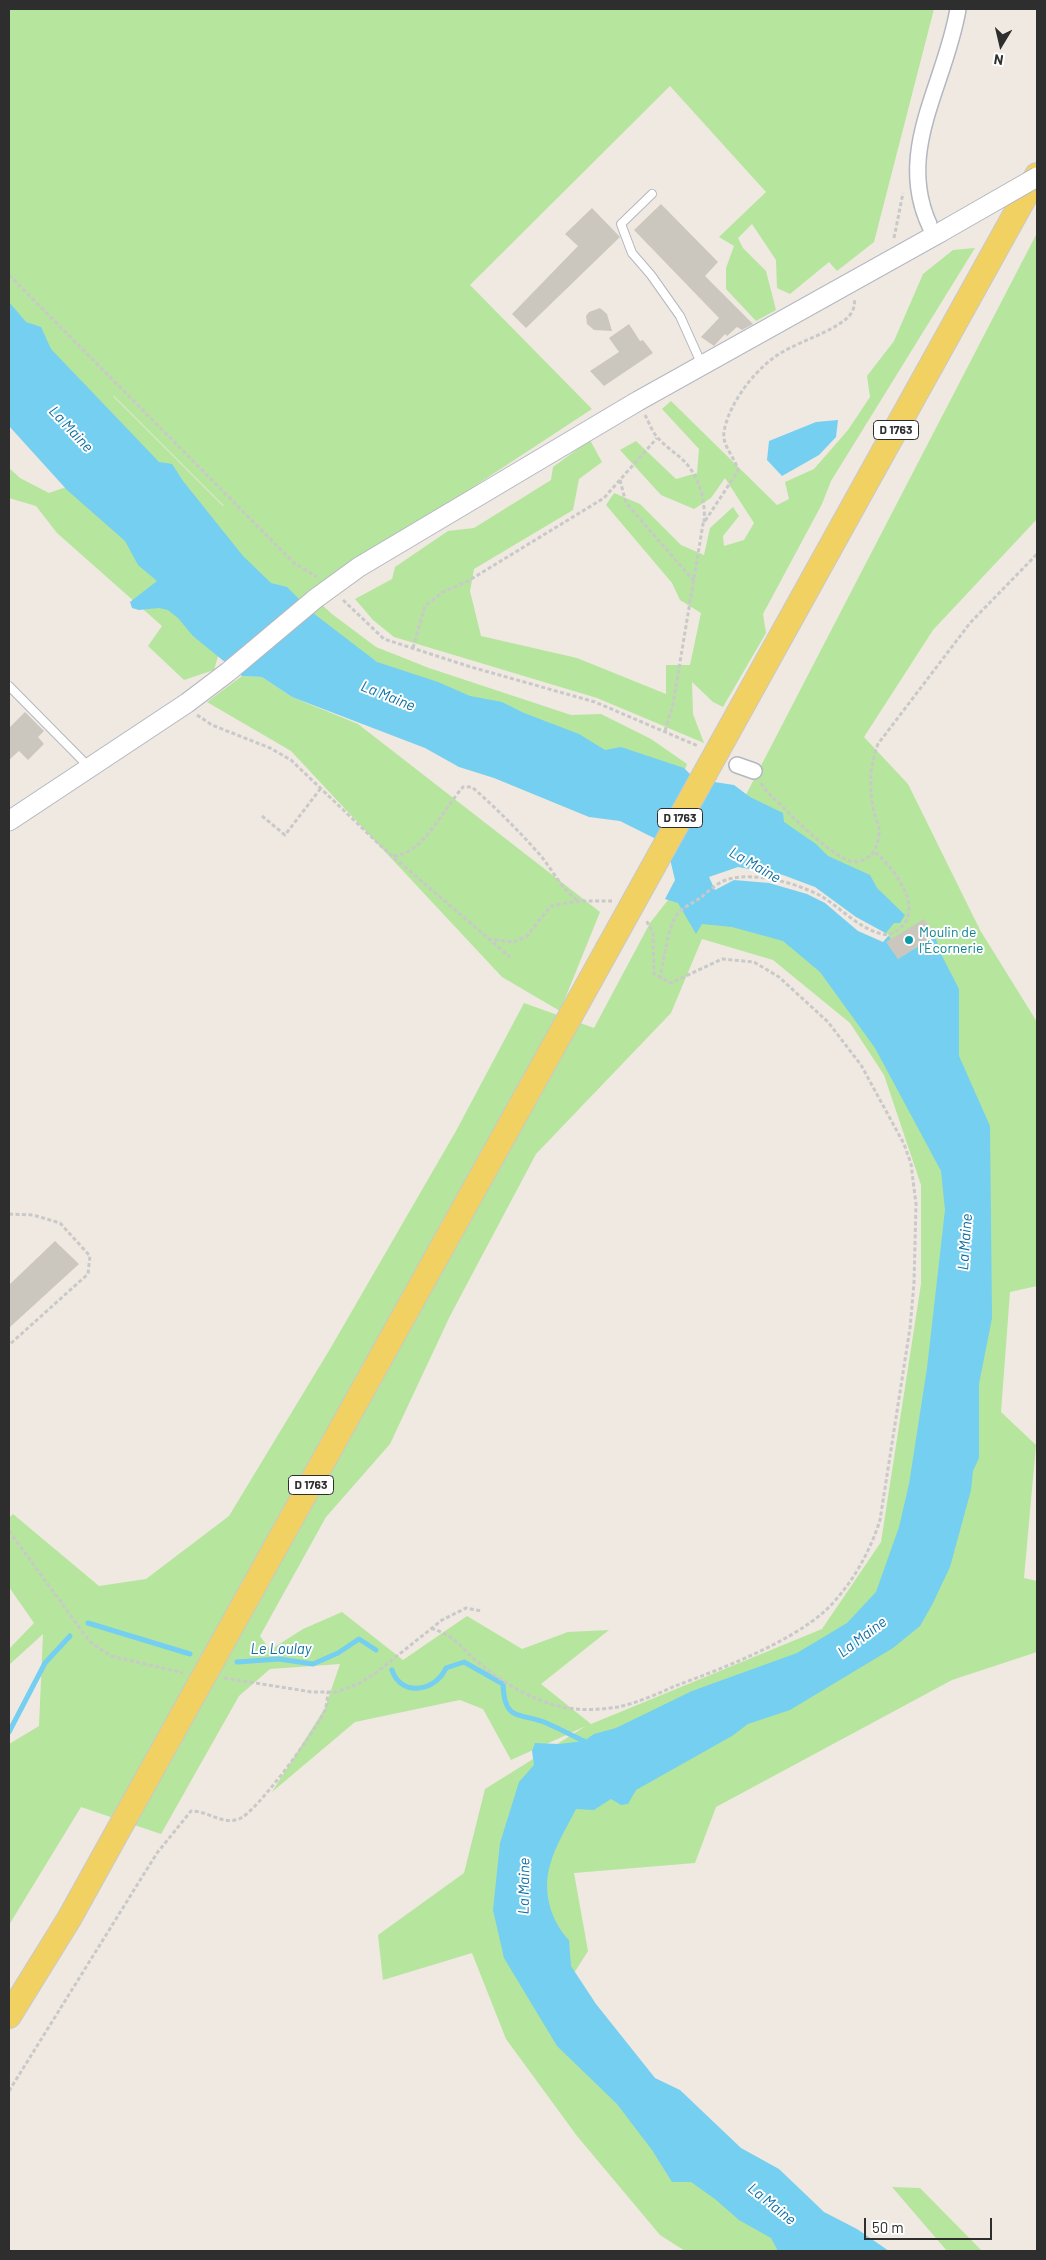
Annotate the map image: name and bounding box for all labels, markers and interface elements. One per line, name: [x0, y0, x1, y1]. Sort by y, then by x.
north arrow: [976, 20, 1026, 70]
text: N: [993, 51, 1005, 69]
water label: La Maine: [45, 402, 97, 456]
road number: D 1763: [874, 420, 918, 440]
water label: La Maine: [358, 677, 418, 715]
road number: D 1763: [658, 808, 702, 828]
water label: La Maine: [726, 843, 784, 887]
place label: Moulin de l'Écornerie: [919, 924, 984, 956]
marker: Moulin de l'Écornerie: [903, 934, 915, 946]
water label: La Maine: [954, 1213, 976, 1271]
road number: D 1763: [288, 1476, 334, 1494]
water label: La Maine: [834, 1613, 890, 1661]
water label: Le Loulay: [251, 1640, 311, 1658]
water label: La Maine: [515, 1858, 533, 1914]
water label: La Maine: [744, 2179, 800, 2229]
scale bar: [866, 2208, 994, 2240]
text: 50 m: [872, 2218, 904, 2236]

